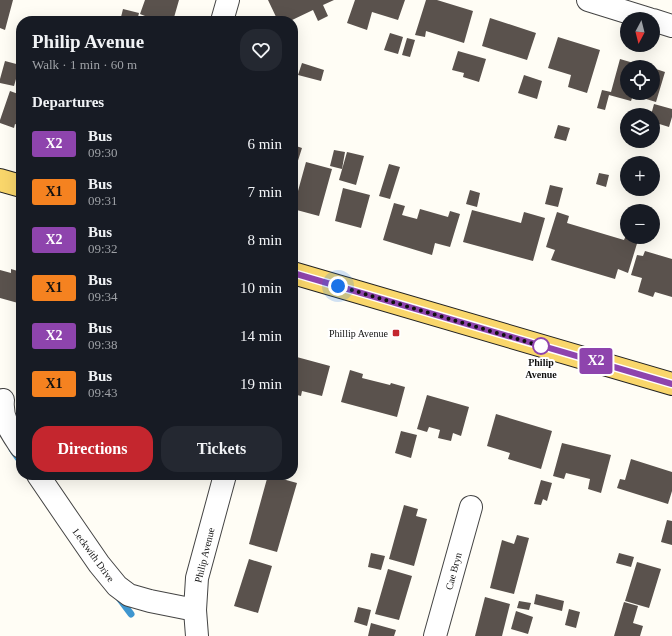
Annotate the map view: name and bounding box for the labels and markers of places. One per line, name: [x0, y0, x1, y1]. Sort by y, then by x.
place label: Phillip Avenue: [329, 328, 389, 339]
marker: Phillip Avenue: [391, 328, 401, 338]
marker: Philip Avenue: [532, 337, 550, 355]
place label: Philip Avenue: [525, 357, 557, 380]

